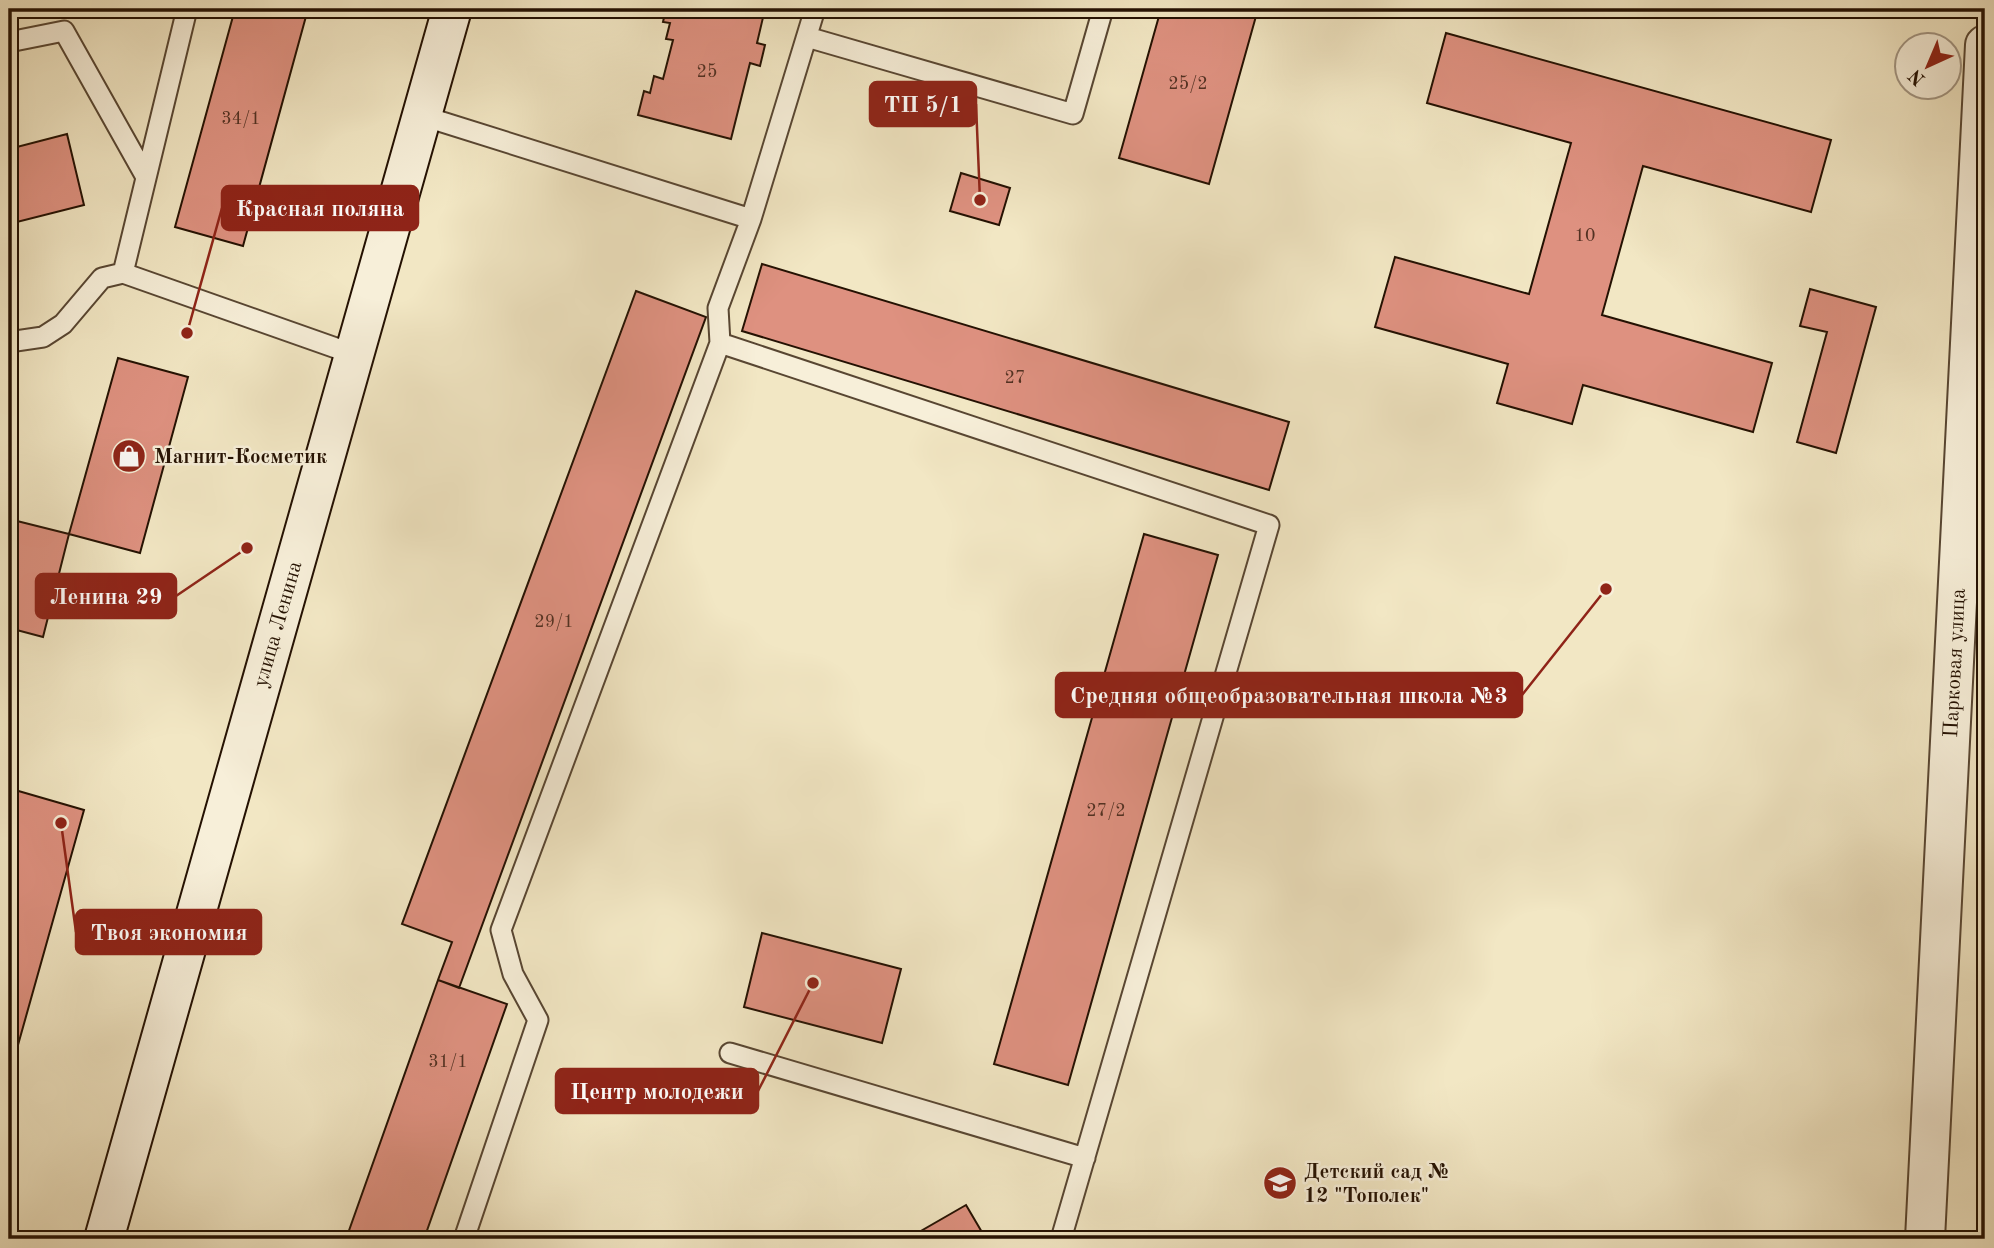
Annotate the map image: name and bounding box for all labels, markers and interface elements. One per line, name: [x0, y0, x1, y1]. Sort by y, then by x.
north arrow: [1892, 32, 1962, 102]
house number: 25: [697, 63, 717, 81]
text: N: [1906, 64, 1930, 88]
house number: 25/2: [1168, 75, 1208, 93]
callout: ТП 5/1: [870, 82, 976, 126]
text: ТП 5/1: [884, 94, 962, 117]
house number: 34/1: [221, 110, 261, 128]
callout: Красная поляна: [222, 186, 418, 230]
text: Красная поляна: [236, 198, 404, 221]
house number: 10: [1575, 227, 1595, 245]
house number: 27: [1005, 369, 1025, 387]
shop icon: Магнит-Косметик: [110, 437, 148, 475]
place label: Магнит-Косметик: [154, 447, 327, 468]
street label: улица Ленина: [250, 559, 306, 690]
callout: Ленина 29: [36, 574, 176, 618]
text: Ленина 29: [50, 586, 162, 609]
street label: Парковая улица: [1941, 588, 1970, 738]
house number: 29/1: [534, 613, 574, 631]
callout: Средняя общеобразовательная школа №3: [1056, 673, 1522, 717]
text: Средняя общеобразовательная школа №3: [1070, 685, 1508, 708]
house number: 27/2: [1086, 802, 1126, 820]
callout: Твоя экономия: [76, 910, 261, 954]
text: Твоя экономия: [90, 922, 248, 945]
house number: 31/1: [428, 1053, 468, 1071]
callout: Центр молодежи: [556, 1069, 758, 1113]
text: Центр молодежи: [570, 1081, 744, 1104]
place label: Детский сад № 12 "Тополек": [1304, 1162, 1450, 1207]
school or university icon: Детский сад № 12 "Тополек": [1261, 1164, 1299, 1202]

